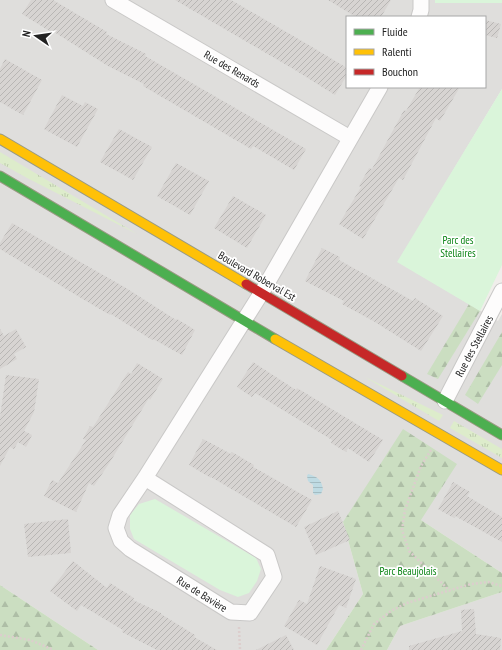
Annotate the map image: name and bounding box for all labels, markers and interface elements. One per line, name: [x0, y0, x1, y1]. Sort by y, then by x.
north arrow: [16, 16, 56, 56]
legend: [346, 16, 486, 88]
text: Fluide: [382, 24, 408, 39]
text: N: [19, 29, 34, 38]
text: Ralenti: [382, 44, 411, 59]
street label: Rue des Renards: [201, 47, 263, 91]
text: Bouchon: [382, 64, 418, 79]
park label: Parc des Stellaires: [440, 233, 476, 260]
street label: Boulevard Roberval Est: [216, 248, 298, 304]
street label: Rue des Stellaires: [452, 313, 496, 379]
park label: Parc Beaujolais: [379, 564, 437, 578]
street label: Rue de Bavière: [174, 573, 230, 615]

